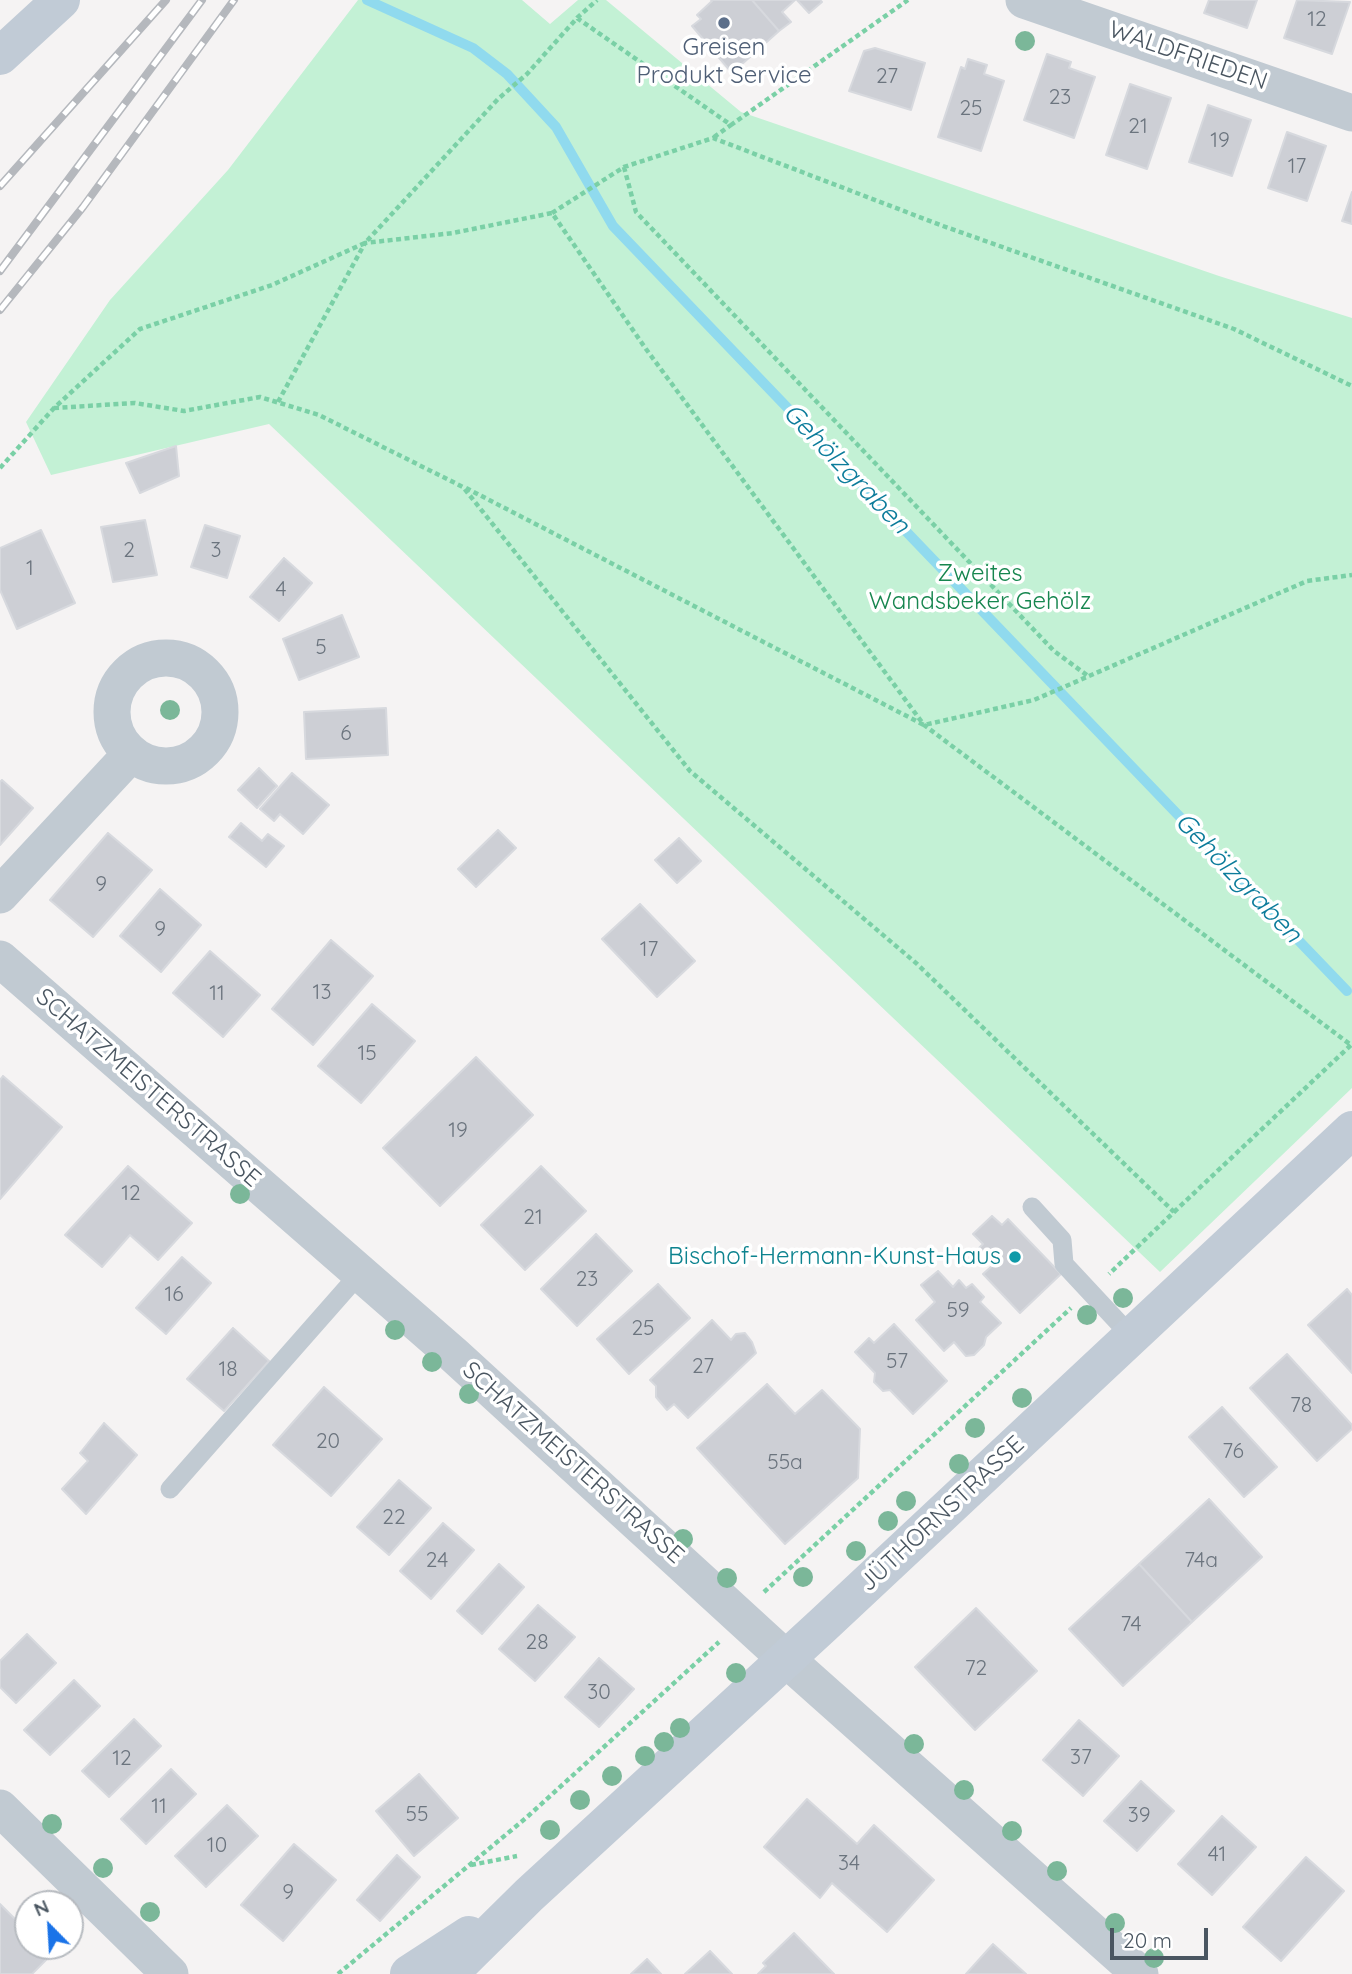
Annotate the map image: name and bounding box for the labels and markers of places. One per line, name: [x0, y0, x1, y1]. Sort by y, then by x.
marker: Greisen Produkt Service: [716, 15, 732, 31]
place label: Greisen Produkt Service: [637, 34, 811, 90]
place label: Bischof-Hermann-Kunst-Haus: [668, 1243, 1001, 1271]
marker: Bischof-Hermann-Kunst-Haus: [1007, 1249, 1023, 1265]

